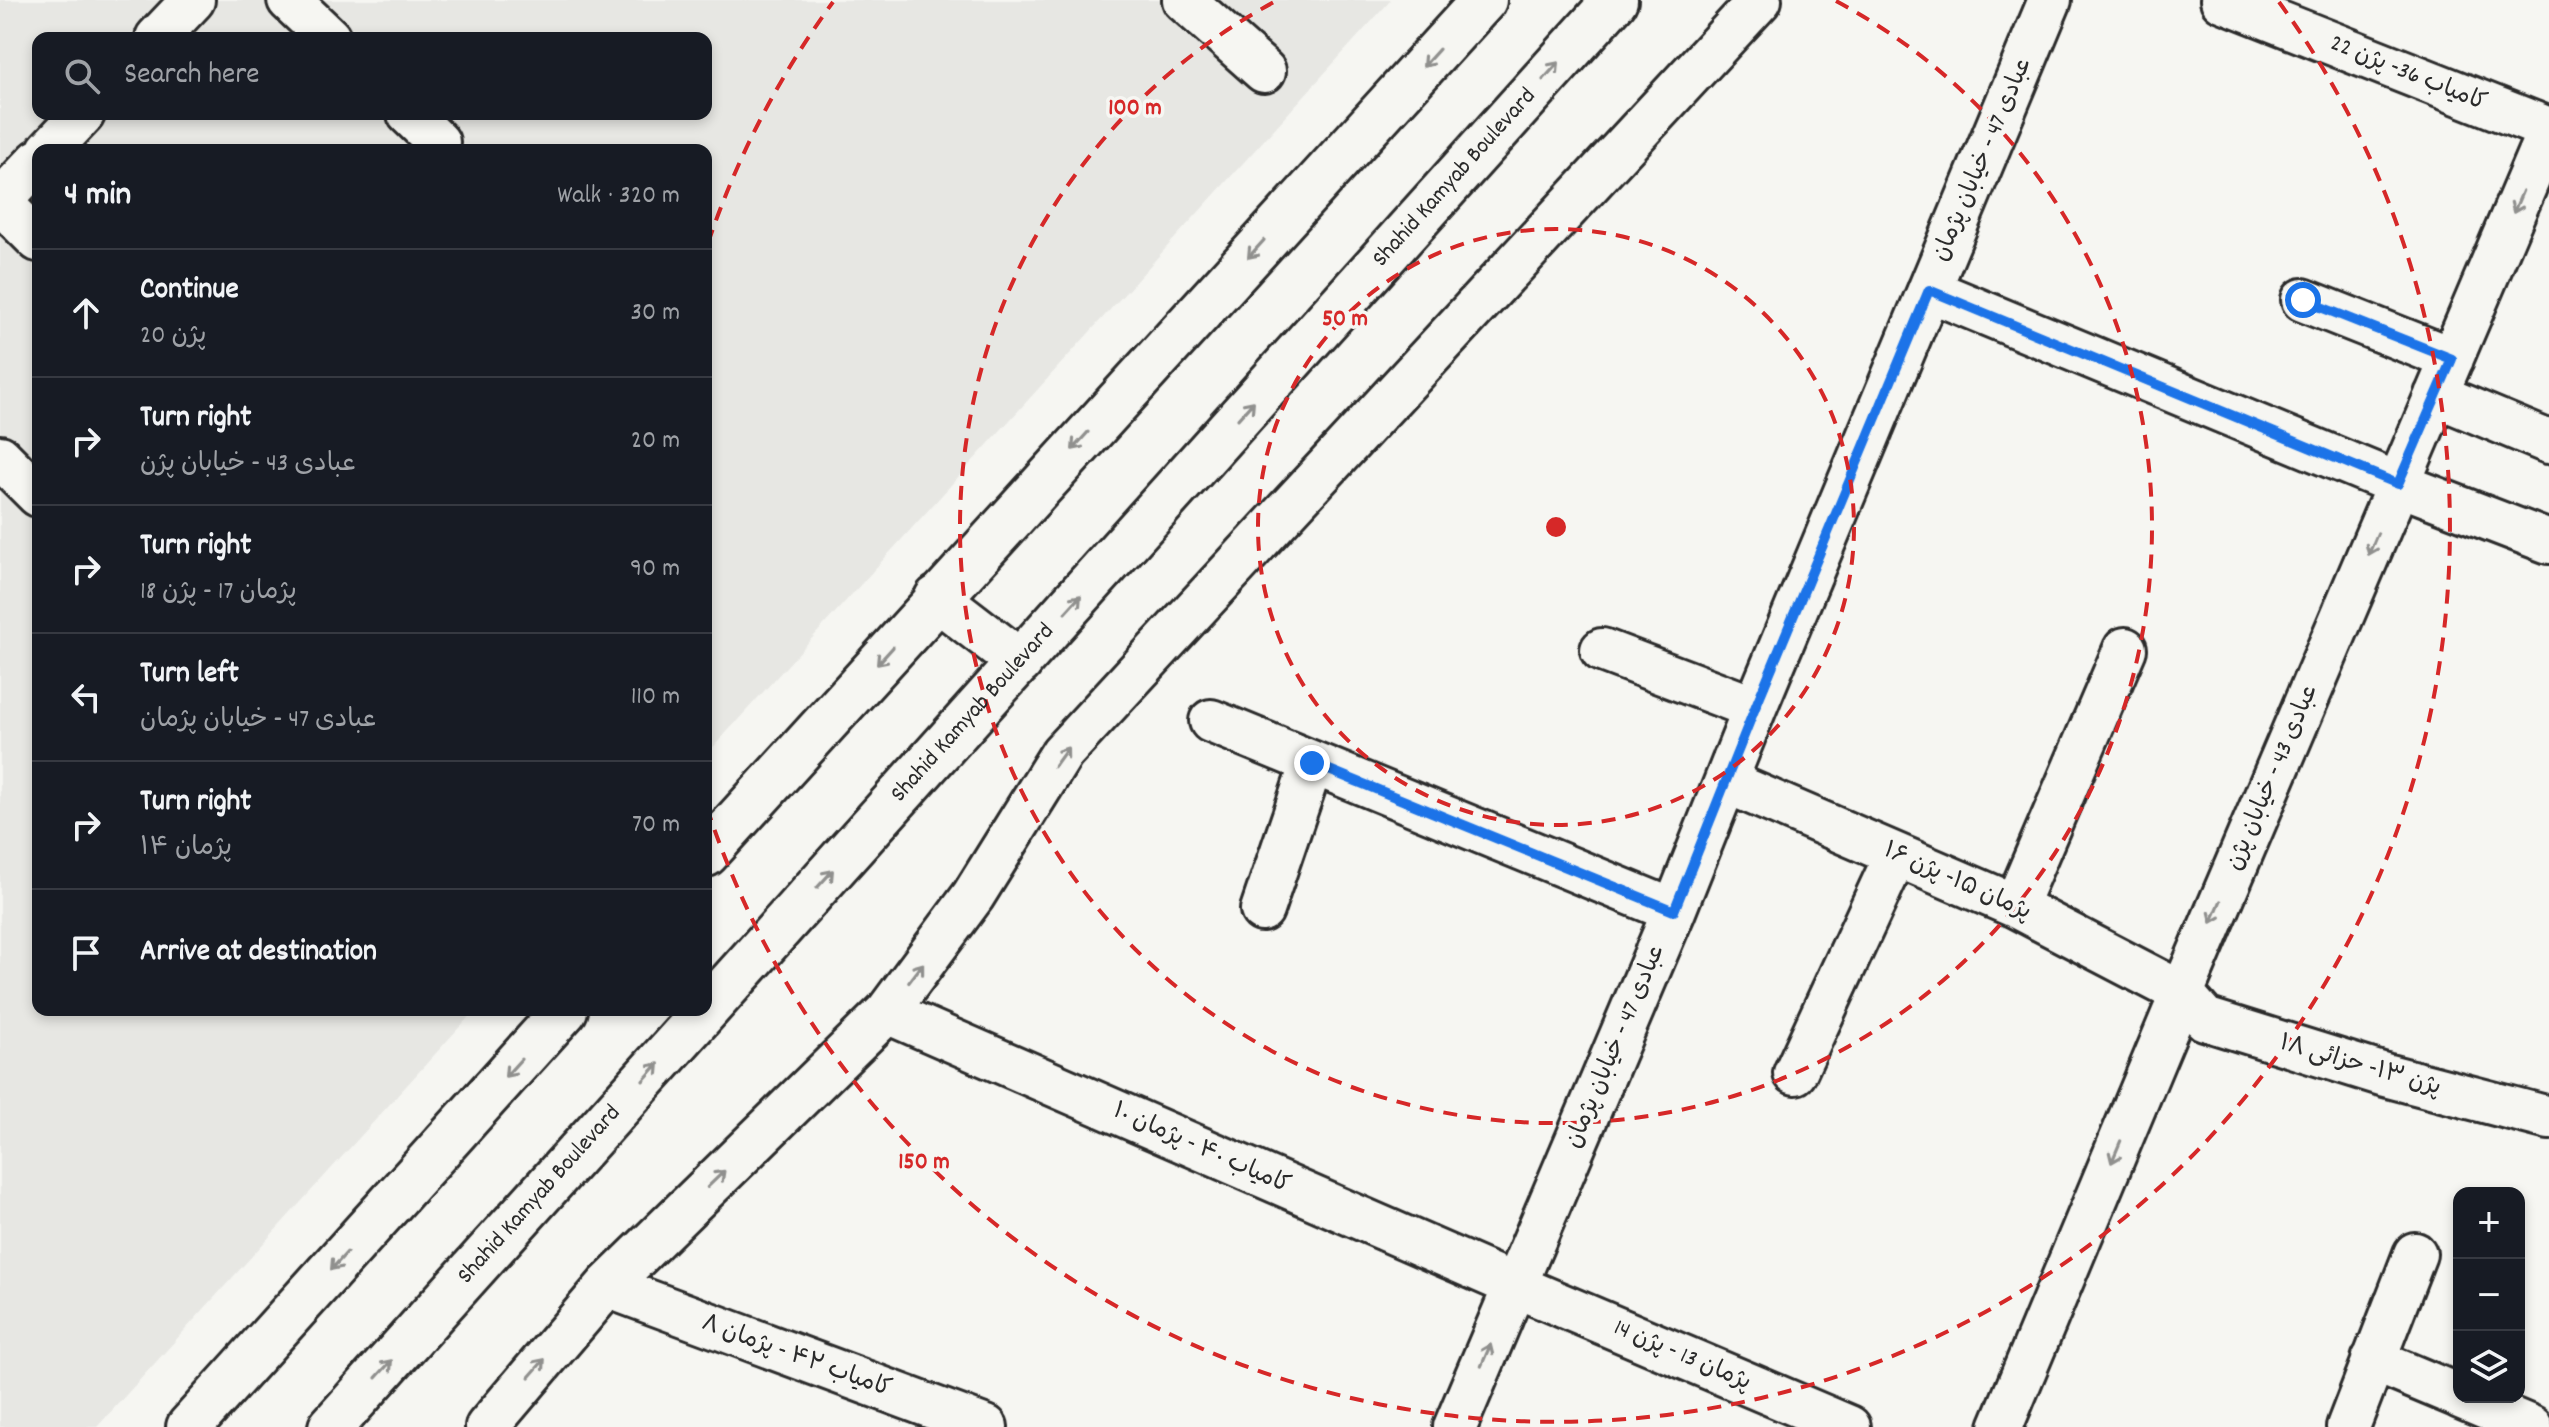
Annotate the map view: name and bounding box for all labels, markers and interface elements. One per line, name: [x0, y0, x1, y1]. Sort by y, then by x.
street label: کامیاب 36- پژن 22: [2325, 27, 2491, 121]
search box: [32, 32, 712, 120]
one-way arrow: [1422, 47, 1440, 67]
street label: عبادی 47 - خیابان پژمان: [1925, 53, 2041, 267]
icon: search: [60, 54, 104, 98]
text: Search here: [124, 55, 260, 98]
one-way arrow: [1542, 62, 1560, 82]
street label: Shahid Kamyab Boulevard: [1365, 81, 1545, 275]
text: 100 m: [1108, 92, 1162, 126]
text: 4 min: [64, 172, 131, 221]
text: Walk · 320 m: [557, 178, 680, 215]
one-way arrow: [2510, 189, 2525, 214]
one-way arrow: [1247, 239, 1265, 259]
text: Continue: [140, 270, 239, 313]
route start: [2285, 282, 2321, 318]
icon: ahead: [64, 291, 108, 335]
text: 30 m: [630, 295, 680, 332]
text: 50 m: [1322, 303, 1368, 337]
text: پژن 20: [140, 318, 206, 355]
text: Turn right: [140, 398, 251, 441]
one-way arrow: [1237, 401, 1255, 421]
icon: right: [64, 419, 108, 463]
text: 20 m: [631, 423, 680, 460]
one-way arrow: [1072, 431, 1090, 451]
text: عبادی 43 - خیابان پژن: [140, 446, 356, 483]
centre of rings: [1542, 513, 1570, 541]
text: Turn right: [140, 526, 251, 569]
one-way arrow: [2364, 531, 2379, 556]
icon: right: [64, 547, 108, 591]
text: 90 m: [630, 551, 680, 588]
text: پژمان 17 - پژن 18: [140, 574, 297, 611]
one-way arrow: [1063, 594, 1081, 614]
street label: Shahid Kamyab Boulevard: [883, 616, 1063, 811]
one-way arrow: [876, 645, 894, 665]
text: Turn left: [140, 654, 239, 697]
icon: left: [64, 675, 108, 719]
text: 110 m: [631, 679, 680, 716]
street label: عبادی 43 - خیابان پژن: [2218, 680, 2328, 876]
text: عبادی 47 - خیابان پژمان: [140, 702, 376, 739]
route end: [1294, 745, 1330, 781]
one-way arrow: [1052, 747, 1069, 768]
text: Turn right: [140, 782, 251, 825]
icon: right: [64, 803, 108, 847]
text: 70 m: [632, 807, 680, 844]
text: پژمان ۱۴: [140, 830, 232, 867]
street label: پژمان ۱۵- پژن ۱۶: [1878, 834, 2036, 930]
one-way arrow: [816, 869, 834, 889]
one-way arrow: [2208, 899, 2223, 924]
icon: arrive: [64, 931, 108, 975]
text: Arrive at destination: [140, 932, 377, 975]
street label: عبادی 47 - خیابان پژمان: [1558, 940, 1674, 1154]
one-way arrow: [908, 962, 924, 984]
street label: پژن ۱۳- حزائی ۱۸: [2275, 1027, 2445, 1105]
one-way arrow: [503, 1058, 522, 1078]
one-way arrow: [642, 1062, 660, 1082]
street label: کامیاب ۴۰ - پژمان ۱۰: [1107, 1095, 1295, 1203]
street label: Shahid Kamyab Boulevard: [450, 1098, 630, 1292]
one-way arrow: [2107, 1139, 2122, 1164]
text: 150 m: [898, 1146, 950, 1180]
one-way arrow: [706, 1170, 725, 1189]
map controls: [2453, 1187, 2525, 1403]
button: +: [2453, 1187, 2525, 1259]
one-way arrow: [329, 1251, 348, 1271]
button: −: [2453, 1259, 2525, 1331]
street label: کامیاب ۴۲ - پژمان ۸: [696, 1307, 896, 1407]
street label: پژمان 13 - پژن 14: [1608, 1312, 1756, 1400]
button: layers: [2453, 1331, 2525, 1403]
one-way arrow: [1479, 1344, 1494, 1368]
one-way arrow: [528, 1358, 546, 1378]
one-way arrow: [374, 1359, 393, 1379]

